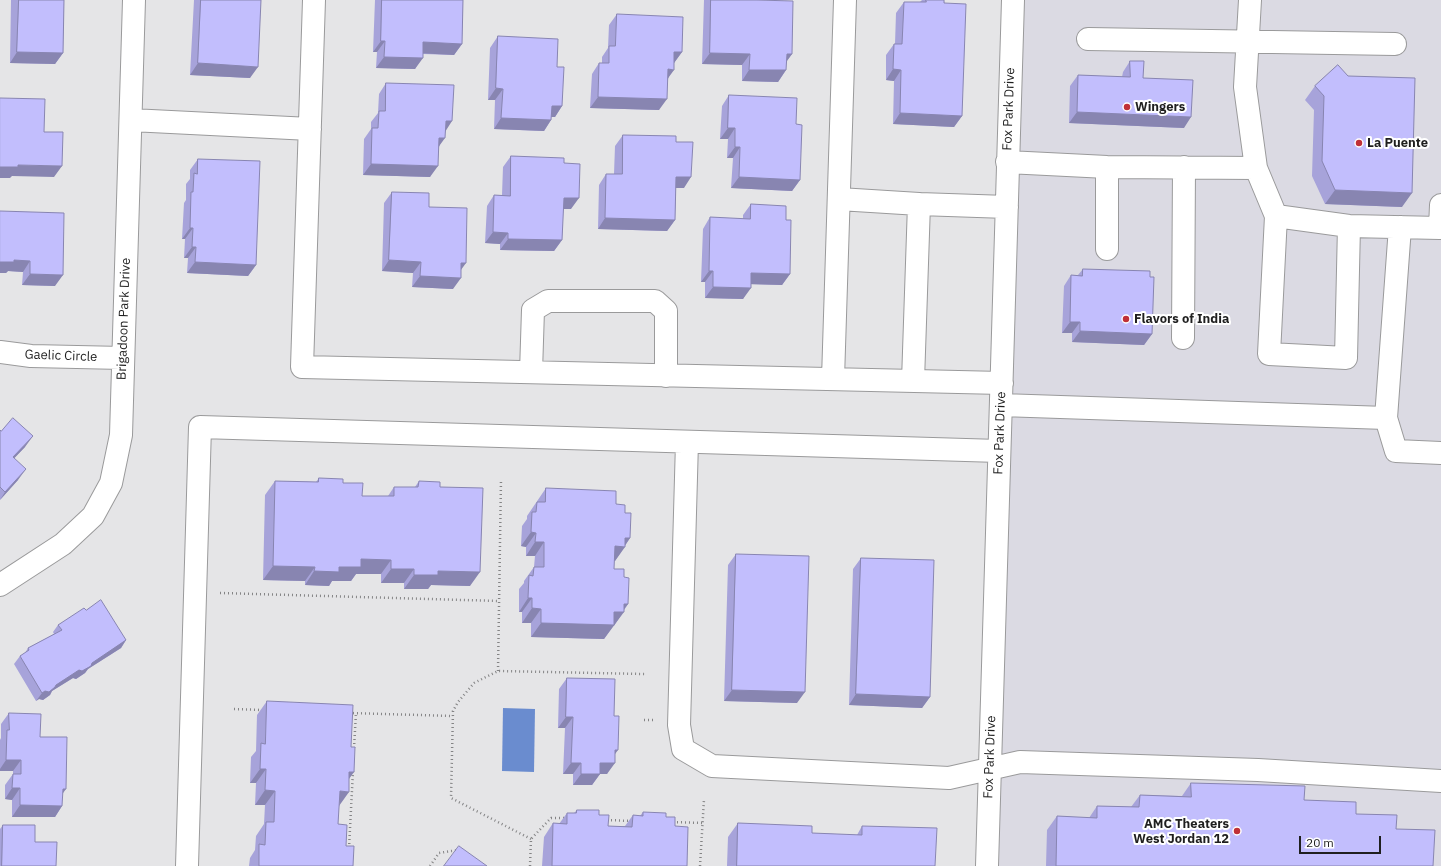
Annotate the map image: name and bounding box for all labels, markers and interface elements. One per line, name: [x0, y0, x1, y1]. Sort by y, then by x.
street label: Fox Park Drive: [1000, 67, 1018, 151]
place label: Wingers: [1135, 99, 1185, 115]
marker: Wingers: [1122, 102, 1132, 112]
place label: La Puente: [1367, 135, 1428, 151]
marker: La Puente: [1354, 138, 1364, 148]
street label: Brigadoon Park Drive: [114, 258, 134, 380]
place label: Flavors of India: [1134, 311, 1229, 327]
marker: Flavors of India: [1121, 314, 1131, 324]
street label: Gaelic Circle: [24, 347, 98, 365]
street label: Fox Park Drive: [991, 391, 1009, 475]
street label: Fox Park Drive: [981, 715, 999, 799]
place label: AMC Theaters West Jordan 12: [1133, 816, 1229, 847]
marker: AMC Theaters West Jordan 12: [1232, 826, 1242, 836]
scale bar: [1301, 828, 1383, 854]
text: 20 m: [1306, 835, 1334, 850]

